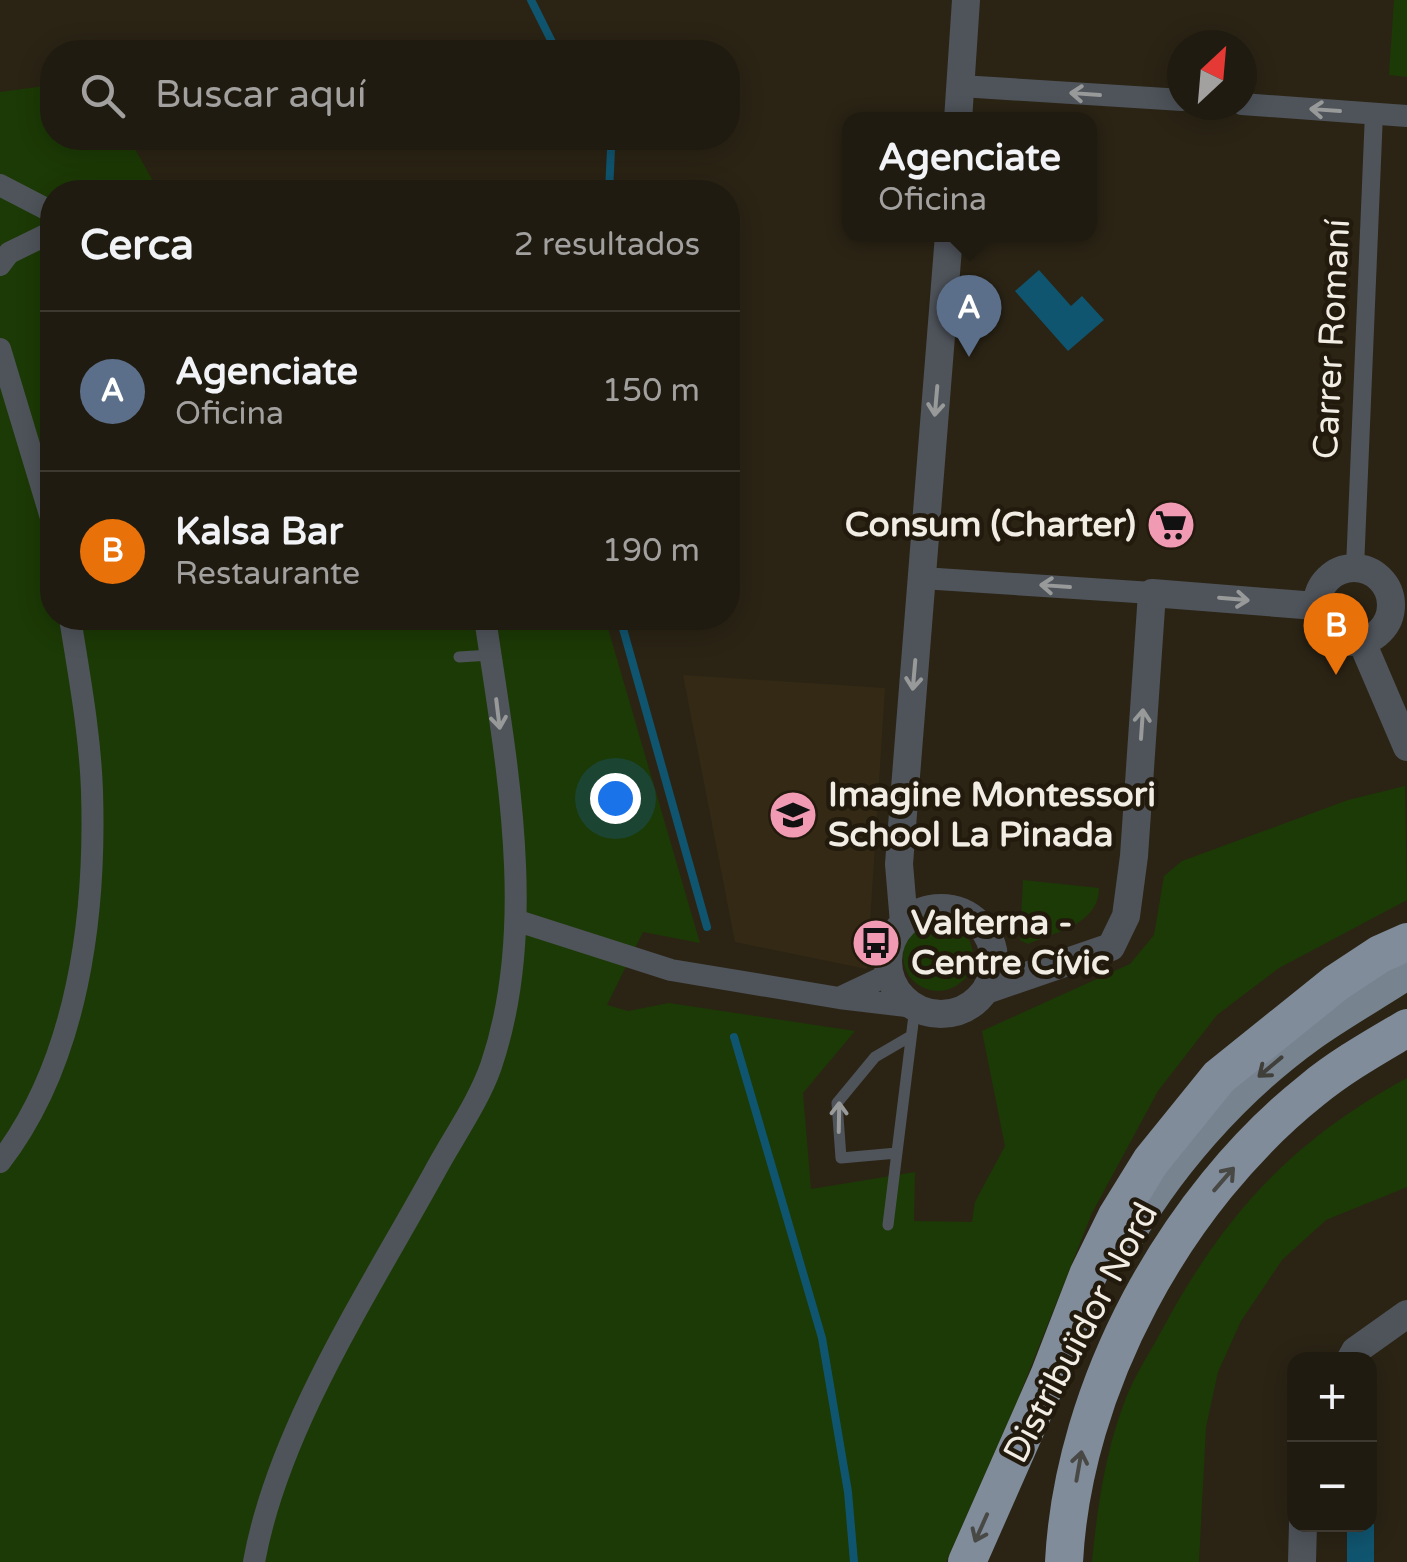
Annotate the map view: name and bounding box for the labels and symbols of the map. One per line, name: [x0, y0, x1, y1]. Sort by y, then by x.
north arrow: [1167, 30, 1257, 120]
one-way arrow: [1069, 84, 1101, 103]
one-way arrow: [1309, 100, 1341, 119]
street label: Carrer Romaní: [1305, 218, 1359, 460]
pin: A: [936, 274, 1002, 357]
one-way arrow: [926, 385, 945, 417]
supermarket icon: Consum (Charter): [1145, 499, 1197, 551]
place label: Consum (Charter): [845, 504, 1136, 546]
one-way arrow: [1039, 577, 1071, 596]
one-way arrow: [1218, 590, 1250, 609]
pin: B: [1304, 592, 1368, 675]
one-way arrow: [905, 658, 924, 691]
one-way arrow: [489, 697, 508, 730]
one-way arrow: [1133, 708, 1152, 741]
your location: [590, 773, 641, 824]
place label: Imagine Montessori School La Pinada: [828, 774, 1156, 856]
school or university icon: Imagine Montessori School La Pinada: [767, 789, 819, 841]
place label: Valterna - Centre Cívic: [911, 902, 1110, 984]
bus stop icon: Valterna - Centre Cívic: [850, 917, 902, 969]
one-way arrow: [1257, 1056, 1283, 1078]
one-way arrow: [830, 1102, 848, 1134]
one-way arrow: [1212, 1167, 1235, 1192]
street label: Distribuïdor Nord: [995, 1196, 1167, 1470]
one-way arrow: [1070, 1450, 1089, 1483]
one-way arrow: [970, 1512, 989, 1542]

